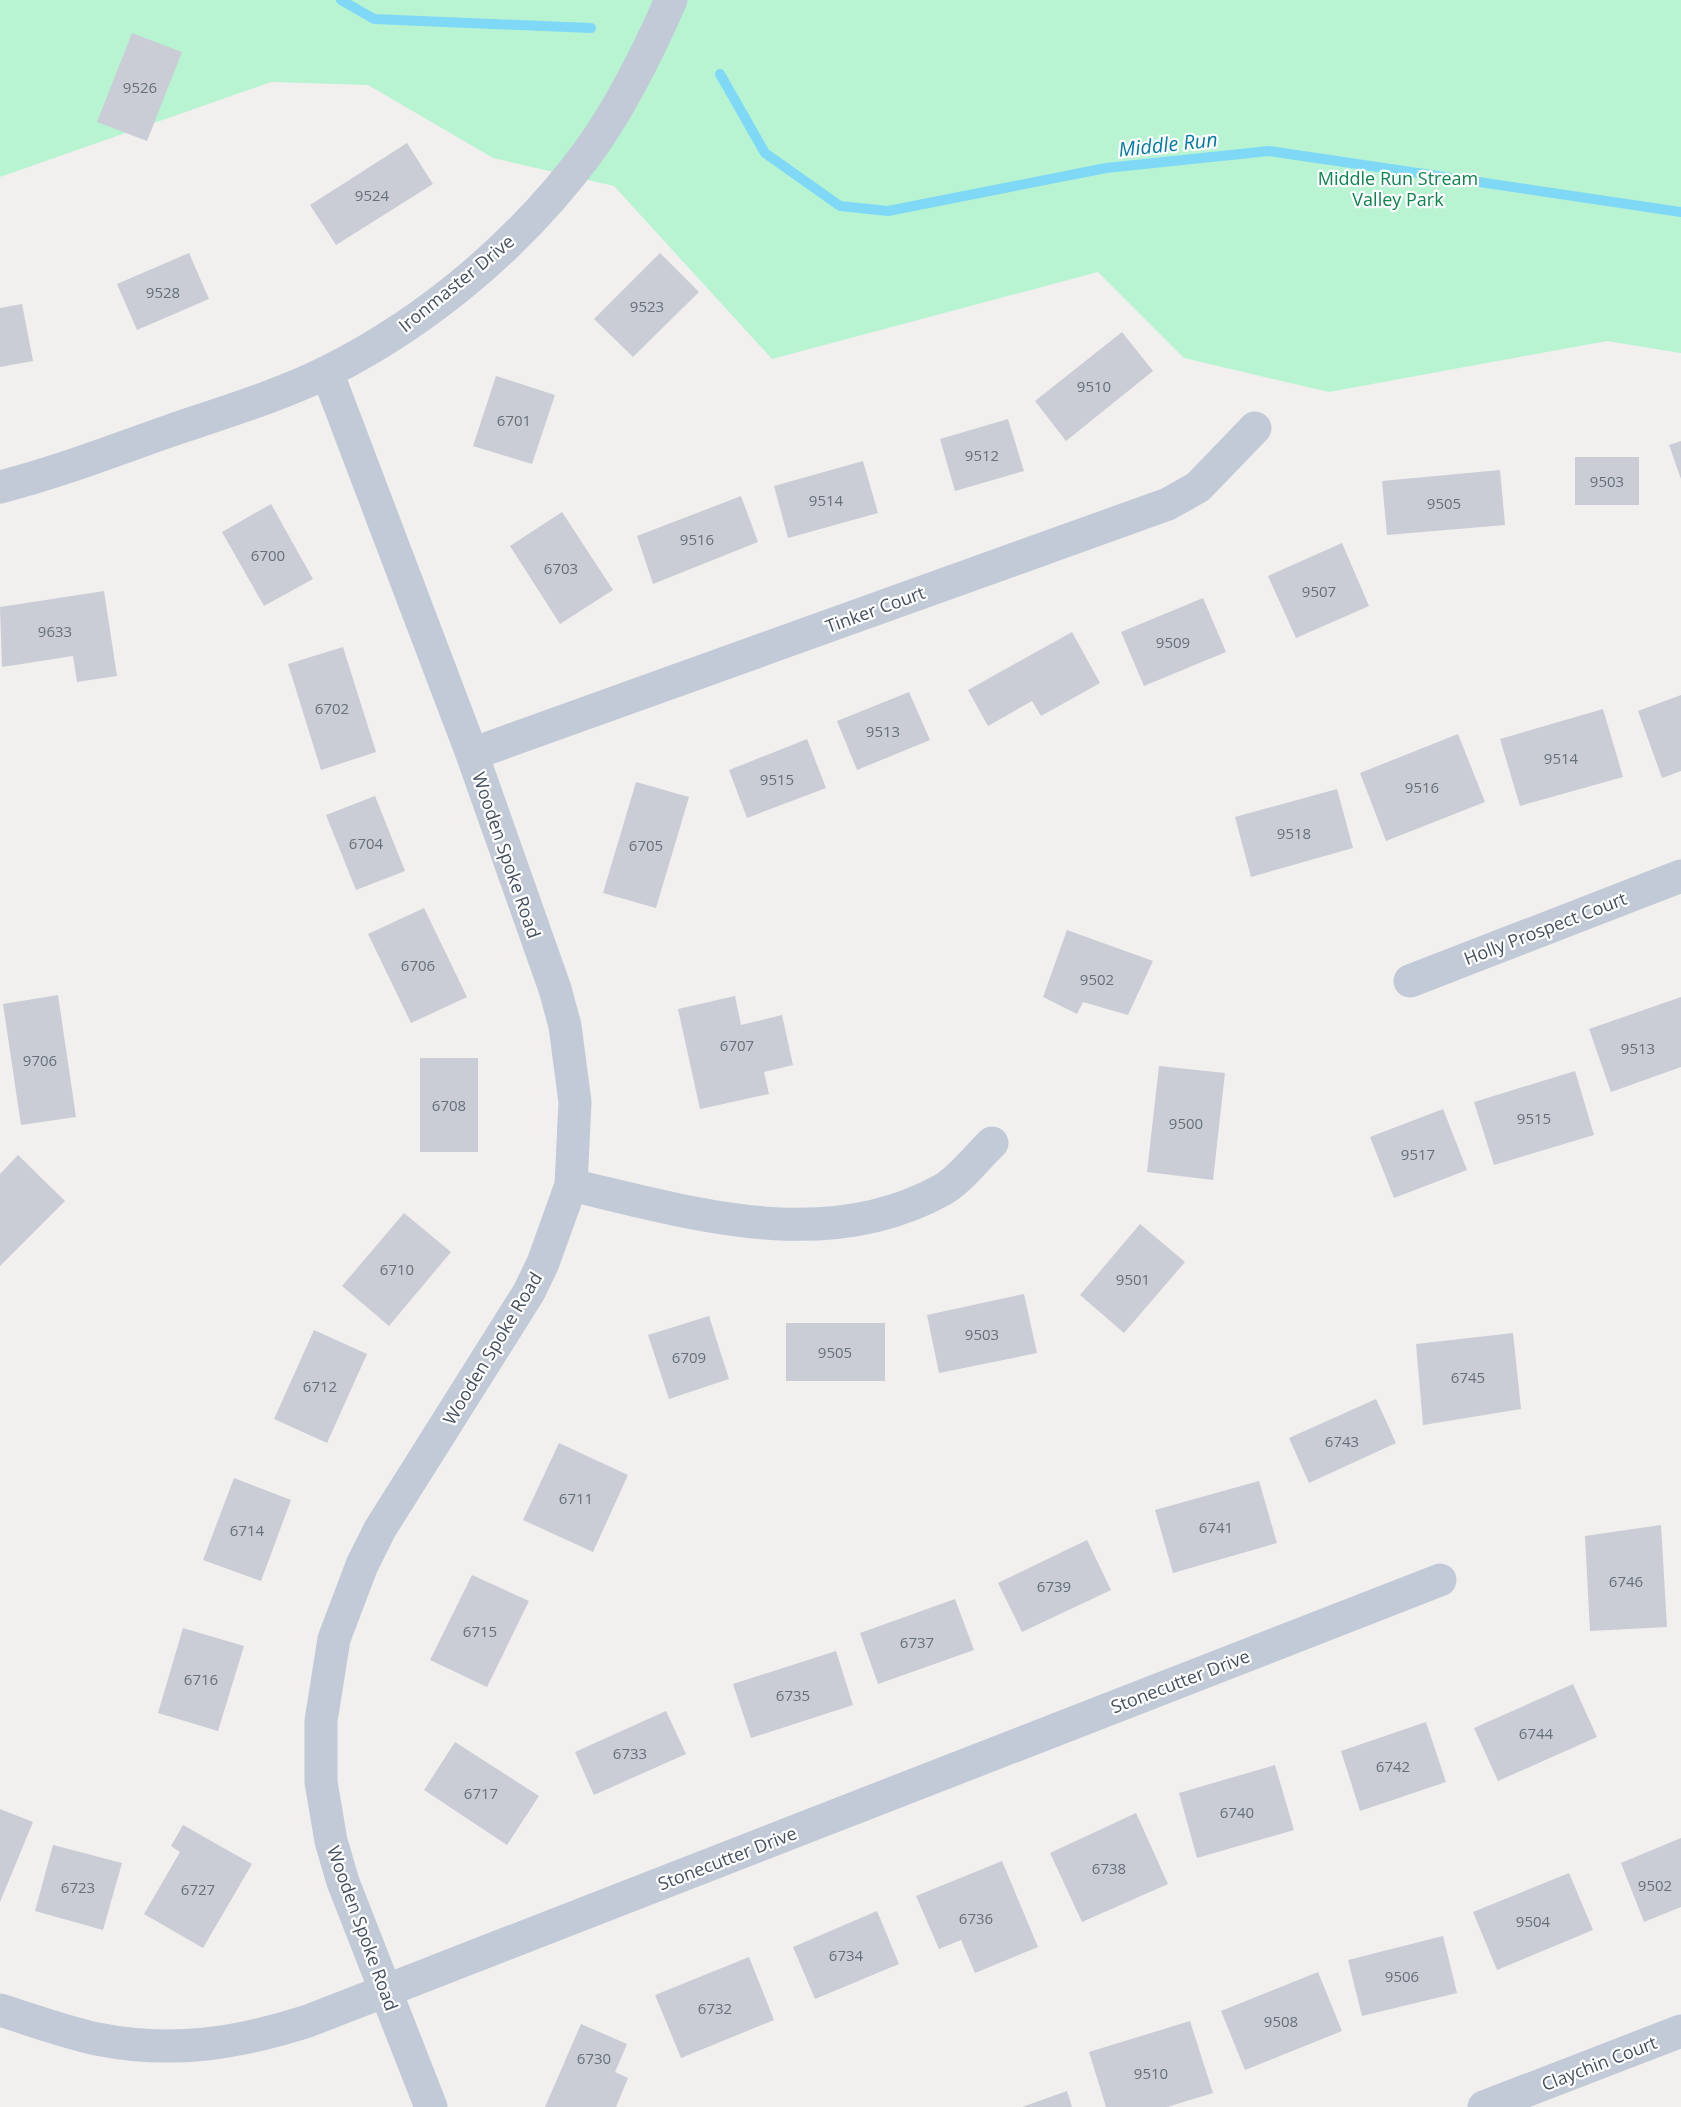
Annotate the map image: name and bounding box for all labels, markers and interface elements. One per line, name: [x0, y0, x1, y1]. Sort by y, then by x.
house number: 9526: [123, 77, 157, 97]
water label: Middle Run: [1117, 125, 1219, 163]
park label: Middle Run Stream Valley Park: [1318, 166, 1478, 211]
house number: 9524: [355, 185, 390, 205]
street label: Ironmaster Drive: [393, 229, 519, 337]
house number: 9528: [146, 282, 180, 302]
house number: 9523: [630, 296, 664, 316]
house number: 9510: [1077, 376, 1111, 396]
house number: 6701: [497, 410, 531, 430]
house number: 9512: [965, 445, 999, 465]
house number: 9503: [1590, 471, 1624, 491]
house number: 9514: [809, 490, 844, 510]
house number: 9505: [1427, 493, 1461, 513]
house number: 9516: [680, 529, 714, 549]
house number: 6700: [251, 545, 285, 565]
house number: 6703: [544, 558, 578, 578]
street label: Tinker Court: [822, 580, 928, 638]
house number: 9507: [1302, 581, 1336, 601]
house number: 9633: [38, 621, 72, 641]
house number: 9509: [1156, 632, 1190, 652]
house number: 6702: [315, 698, 349, 718]
house number: 9513: [866, 721, 900, 741]
house number: 9514: [1544, 748, 1579, 768]
street label: Wooden Spoke Road: [467, 769, 547, 941]
house number: 9515: [760, 769, 794, 789]
house number: 9516: [1405, 777, 1439, 797]
house number: 9518: [1277, 823, 1311, 843]
house number: 6704: [349, 833, 384, 853]
house number: 6705: [629, 835, 663, 855]
street label: Holly Prospect Court: [1460, 886, 1630, 970]
house number: 6706: [401, 955, 435, 975]
house number: 9502: [1080, 969, 1114, 989]
house number: 6707: [720, 1035, 754, 1055]
house number: 9513: [1621, 1038, 1655, 1058]
house number: 9706: [23, 1050, 57, 1070]
house number: 6708: [432, 1095, 466, 1115]
house number: 9515: [1517, 1108, 1551, 1128]
house number: 9500: [1169, 1113, 1203, 1133]
house number: 9517: [1401, 1144, 1435, 1164]
house number: 6710: [380, 1259, 414, 1279]
street label: Wooden Spoke Road: [437, 1267, 547, 1429]
house number: 9501: [1116, 1269, 1150, 1289]
house number: 9503: [965, 1324, 999, 1344]
house number: 9505: [818, 1342, 852, 1362]
house number: 6709: [672, 1347, 706, 1367]
house number: 6745: [1451, 1367, 1485, 1387]
house number: 6712: [303, 1376, 337, 1396]
house number: 6743: [1325, 1431, 1359, 1451]
house number: 6711: [559, 1488, 593, 1508]
house number: 6741: [1199, 1517, 1233, 1537]
house number: 6714: [230, 1520, 265, 1540]
house number: 6746: [1609, 1571, 1643, 1591]
house number: 6739: [1037, 1576, 1071, 1596]
house number: 6715: [463, 1621, 497, 1641]
house number: 6737: [900, 1632, 934, 1652]
street label: Stonecutter Drive: [1107, 1643, 1253, 1719]
house number: 6716: [184, 1669, 218, 1689]
house number: 6735: [776, 1685, 810, 1705]
house number: 6744: [1519, 1723, 1554, 1743]
house number: 6733: [613, 1743, 647, 1763]
house number: 6742: [1376, 1756, 1410, 1776]
house number: 6717: [464, 1783, 498, 1803]
house number: 6740: [1220, 1802, 1254, 1822]
street label: Stonecutter Drive: [654, 1820, 800, 1896]
street label: Wooden Spoke Road: [322, 1842, 404, 2014]
house number: 6738: [1092, 1858, 1126, 1878]
house number: 9502: [1638, 1875, 1672, 1895]
house number: 6723: [61, 1877, 95, 1897]
house number: 6727: [181, 1879, 215, 1899]
house number: 6736: [959, 1908, 993, 1928]
house number: 9504: [1516, 1911, 1551, 1931]
house number: 6734: [829, 1945, 864, 1965]
house number: 9506: [1385, 1966, 1419, 1986]
house number: 6732: [698, 1998, 732, 2018]
house number: 9508: [1264, 2011, 1298, 2031]
street label: Claychin Court: [1538, 2030, 1660, 2096]
house number: 6730: [577, 2048, 611, 2068]
house number: 9510: [1134, 2063, 1168, 2083]

